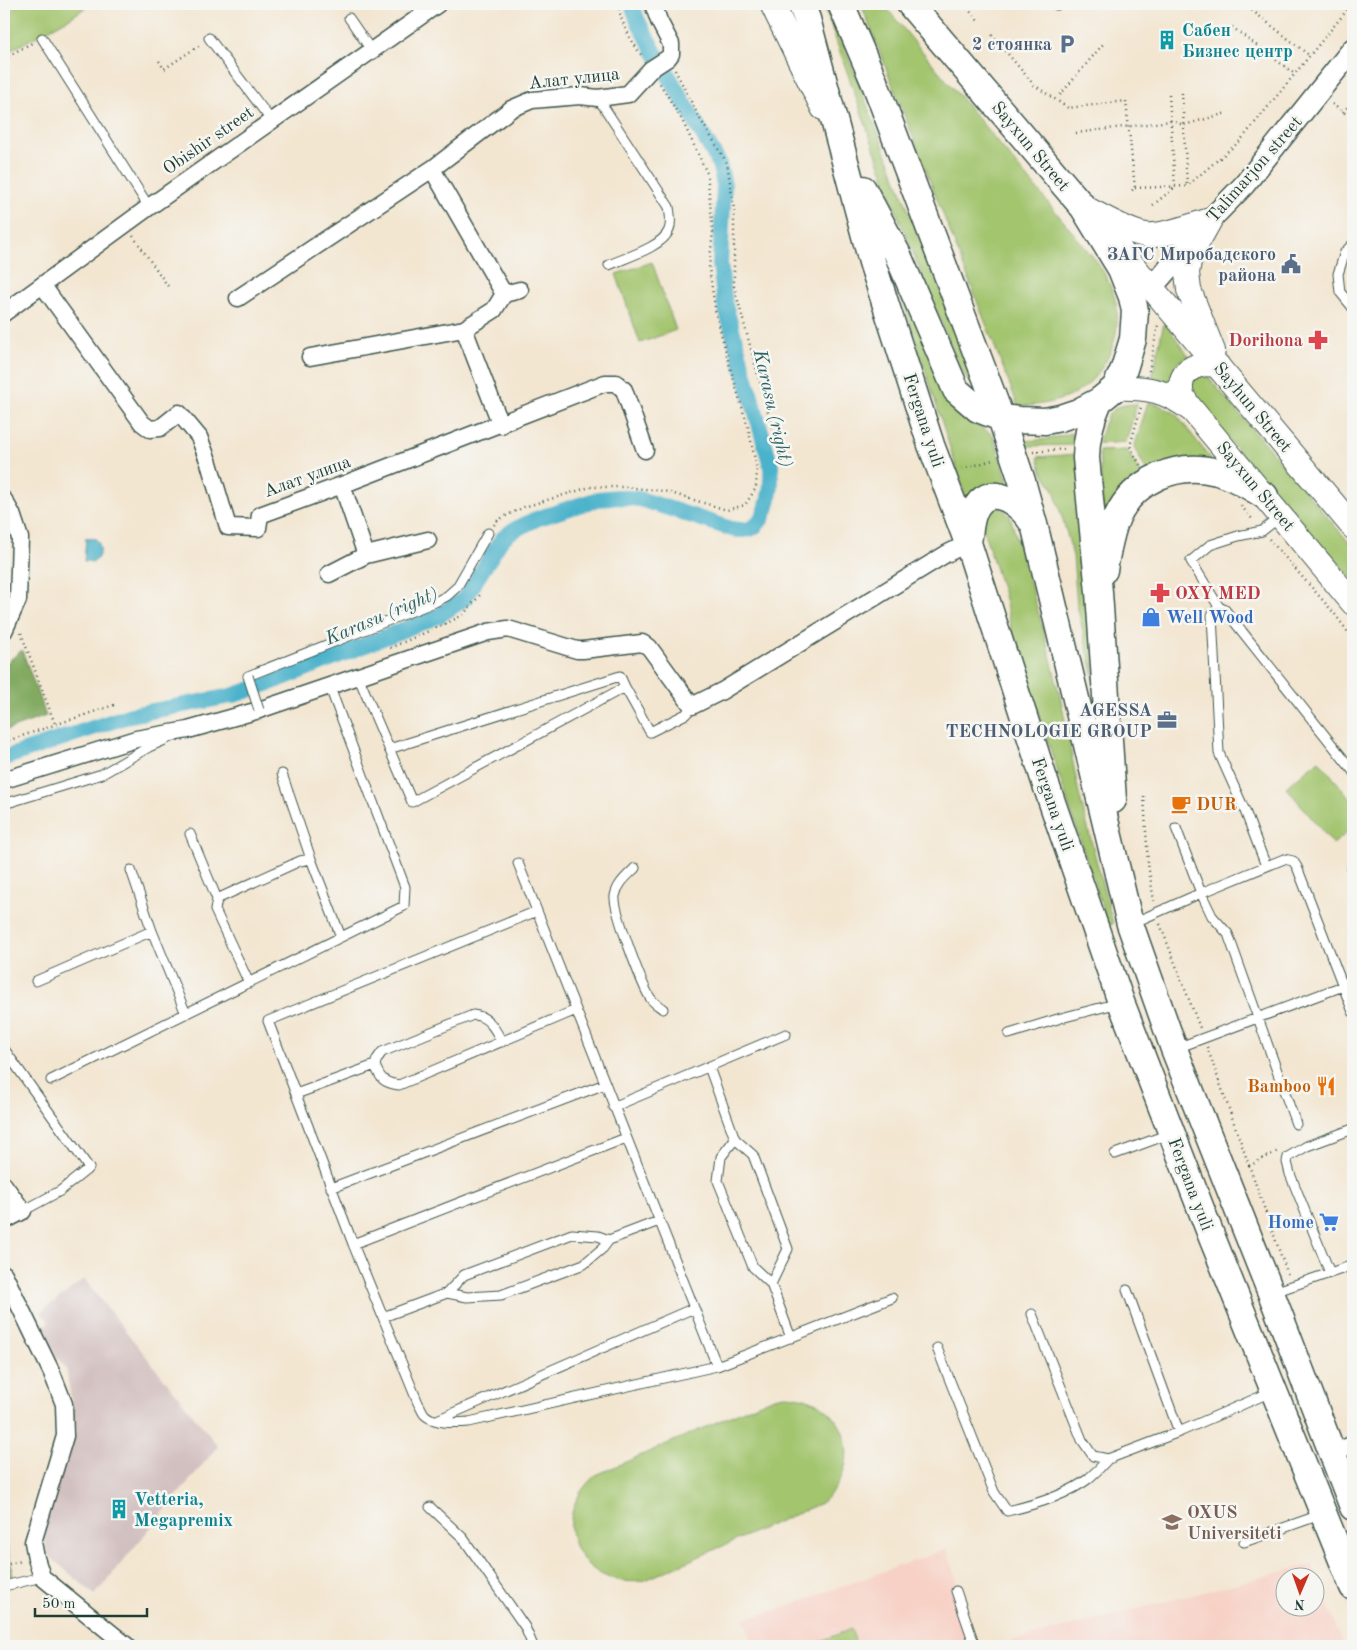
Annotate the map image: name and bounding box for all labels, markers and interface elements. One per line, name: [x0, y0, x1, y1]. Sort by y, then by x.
place label: Сабен Бизнес центр: [1182, 22, 1293, 61]
building icon: Сабен Бизнес центр: [1156, 29, 1178, 51]
parking icon: 2 стоянка: [1056, 33, 1078, 55]
place label: 2 стоянка: [972, 36, 1052, 54]
street label: Алат улица: [528, 65, 621, 93]
street label: Sayxun Street: [988, 98, 1073, 195]
street label: Obishir street: [160, 103, 257, 179]
street label: Talimarjon street: [1204, 113, 1306, 226]
place label: ЗАГС Миробадского района: [1107, 246, 1276, 285]
public building icon: ЗАГС Миробадского района: [1280, 253, 1302, 275]
pharmacy icon: Dorihona: [1307, 329, 1329, 351]
place label: Dorihona: [1228, 332, 1303, 350]
water label: Karasu (right): [749, 346, 795, 469]
street label: Sayhun Street: [1210, 359, 1295, 456]
street label: Fergana yuli: [899, 371, 947, 470]
street label: Sayxun Street: [1213, 438, 1298, 535]
street label: Алат улица: [261, 453, 353, 501]
pharmacy icon: OXY MED: [1149, 582, 1171, 604]
water label: Karasu (right): [321, 584, 441, 650]
place label: OXY MED: [1175, 585, 1261, 603]
shop icon: Well Wood: [1140, 606, 1162, 628]
place label: Well Wood: [1166, 609, 1254, 627]
place label: AGESSA TECHNOLOGIE GROUP: [946, 702, 1152, 741]
office icon: AGESSA TECHNOLOGIE GROUP: [1156, 709, 1178, 731]
street label: Fergana yuli: [1028, 755, 1077, 854]
cafe icon: DUR: [1170, 793, 1192, 815]
place label: DUR: [1196, 796, 1237, 814]
restaurant icon: Bamboo: [1315, 1075, 1337, 1097]
place label: Bamboo: [1247, 1078, 1311, 1096]
street label: Fergana yuli: [1164, 1136, 1216, 1233]
supermarket icon: Home: [1318, 1211, 1340, 1233]
place label: Home: [1267, 1214, 1314, 1232]
place label: Vetteria, Megapremix: [134, 1491, 233, 1530]
building icon: Vetteria, Megapremix: [108, 1498, 130, 1520]
place label: OXUS Universiteti: [1187, 1504, 1281, 1543]
school or university icon: OXUS Universiteti: [1161, 1511, 1183, 1533]
north arrow: [1274, 1568, 1324, 1618]
scale bar: [35, 1585, 148, 1617]
text: 50 m: [42, 1597, 76, 1612]
text: N: [1294, 1597, 1305, 1611]

